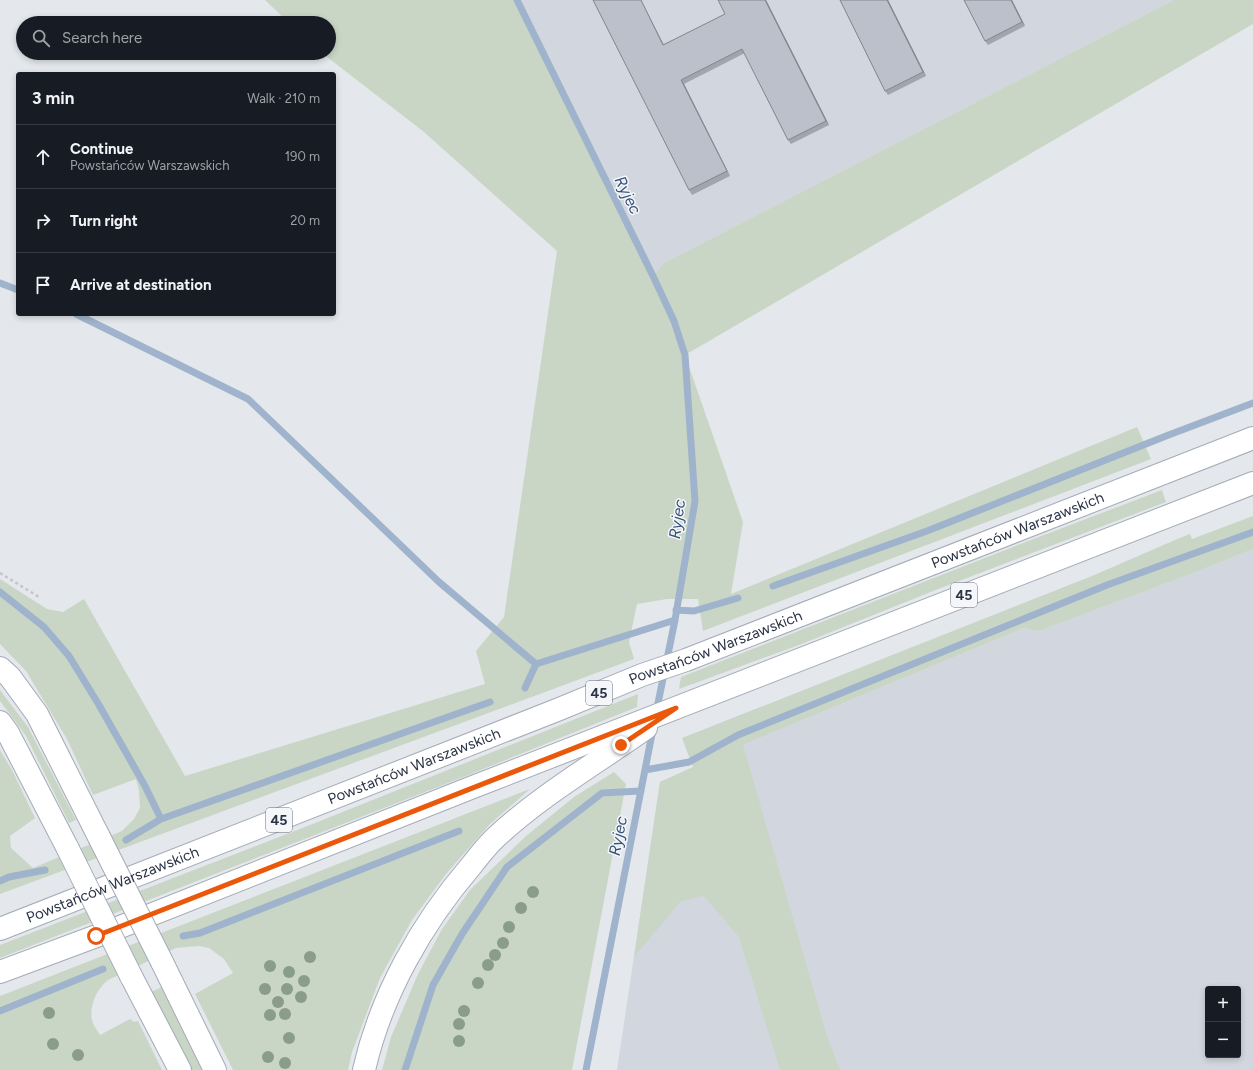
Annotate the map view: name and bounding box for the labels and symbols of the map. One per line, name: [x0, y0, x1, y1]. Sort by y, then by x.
water label: Ryjec: [611, 173, 645, 217]
street label: Powstańców Warszawskich: [929, 488, 1107, 572]
water label: Ryjec: [665, 498, 689, 540]
road number: 45: [951, 583, 977, 607]
street label: Powstańców Warszawskich: [626, 606, 805, 688]
road number: 45: [586, 681, 612, 705]
street label: Powstańców Warszawskich: [325, 724, 503, 808]
route end: [612, 736, 630, 754]
road number: 45: [266, 808, 292, 832]
water label: Ryjec: [605, 814, 631, 857]
street label: Powstańców Warszawskich: [24, 843, 202, 927]
route start: [87, 927, 105, 945]

